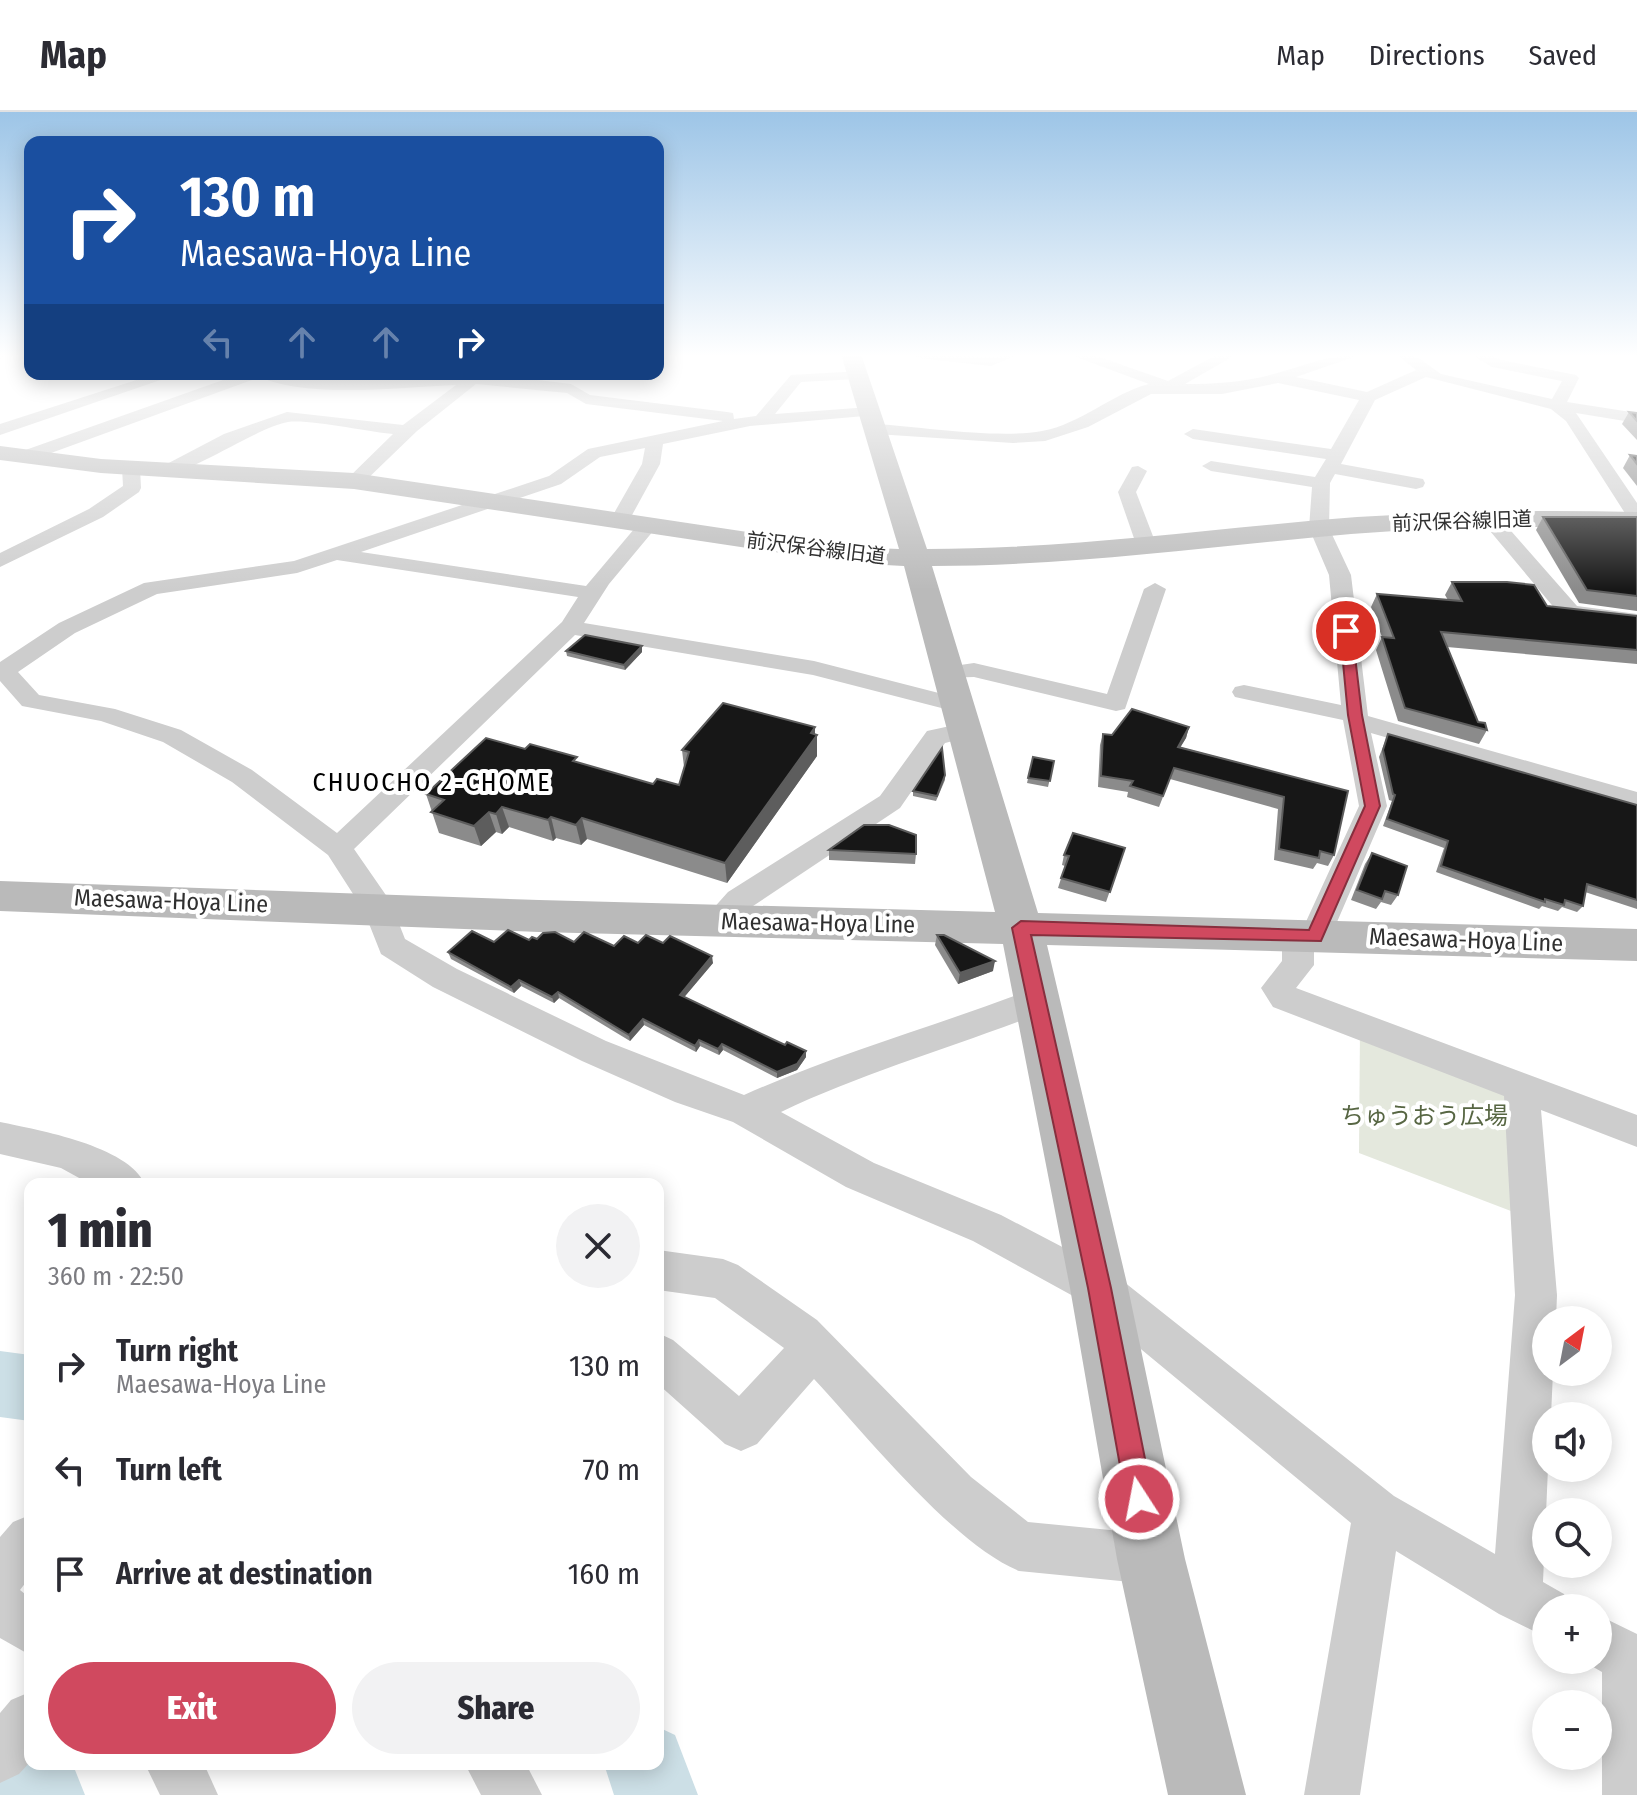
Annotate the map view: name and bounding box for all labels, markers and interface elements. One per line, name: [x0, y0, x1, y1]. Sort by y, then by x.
text: Map: [40, 32, 107, 78]
text: Map: [1276, 39, 1325, 72]
text: Directions: [1369, 39, 1485, 72]
text: Saved: [1529, 39, 1597, 72]
text: 130 m: [180, 164, 315, 231]
icon: right: [48, 168, 152, 272]
text: Maesawa-Hoya Line: [180, 232, 471, 276]
icon: left: [196, 320, 240, 364]
icon: ahead: [280, 320, 324, 364]
icon: ahead: [364, 320, 408, 364]
icon: right: [448, 320, 492, 364]
street label: 前沢保谷線旧道: [1392, 507, 1532, 535]
street label: 前沢保谷線旧道: [745, 528, 887, 568]
pin: [1312, 597, 1380, 665]
icon: arrive: [1324, 609, 1368, 653]
district label: CHUOCHO 2-CHOME: [313, 767, 551, 798]
street label: Maesawa-Hoya Line: [73, 884, 269, 918]
street label: Maesawa-Hoya Line: [721, 907, 915, 939]
street label: Maesawa-Hoya Line: [1368, 923, 1564, 957]
park label: ちゅうおう広場: [1340, 1102, 1508, 1130]
text: 1 min: [48, 1202, 152, 1260]
button: close: [556, 1204, 640, 1288]
text: 360 m · 22:50: [48, 1261, 184, 1292]
north arrow: [1532, 1306, 1612, 1386]
map controls: [1532, 1306, 1612, 1770]
text: Turn right: [116, 1333, 238, 1369]
icon: right: [48, 1344, 92, 1388]
text: 130 m: [569, 1348, 640, 1384]
text: Maesawa-Hoya Line: [116, 1369, 326, 1400]
button: sound: [1532, 1402, 1612, 1482]
icon: left: [48, 1448, 92, 1492]
text: Turn left: [116, 1452, 222, 1488]
text: 70 m: [582, 1452, 640, 1488]
position arrow: [1097, 1457, 1181, 1541]
button: search: [1532, 1498, 1612, 1578]
icon: arrive: [48, 1552, 92, 1596]
text: Arrive at destination: [116, 1556, 373, 1592]
text: 160 m: [568, 1556, 640, 1592]
button: +: [1532, 1594, 1612, 1674]
button: Exit: [48, 1662, 336, 1754]
button: Share: [352, 1662, 640, 1754]
button: −: [1532, 1690, 1612, 1770]

